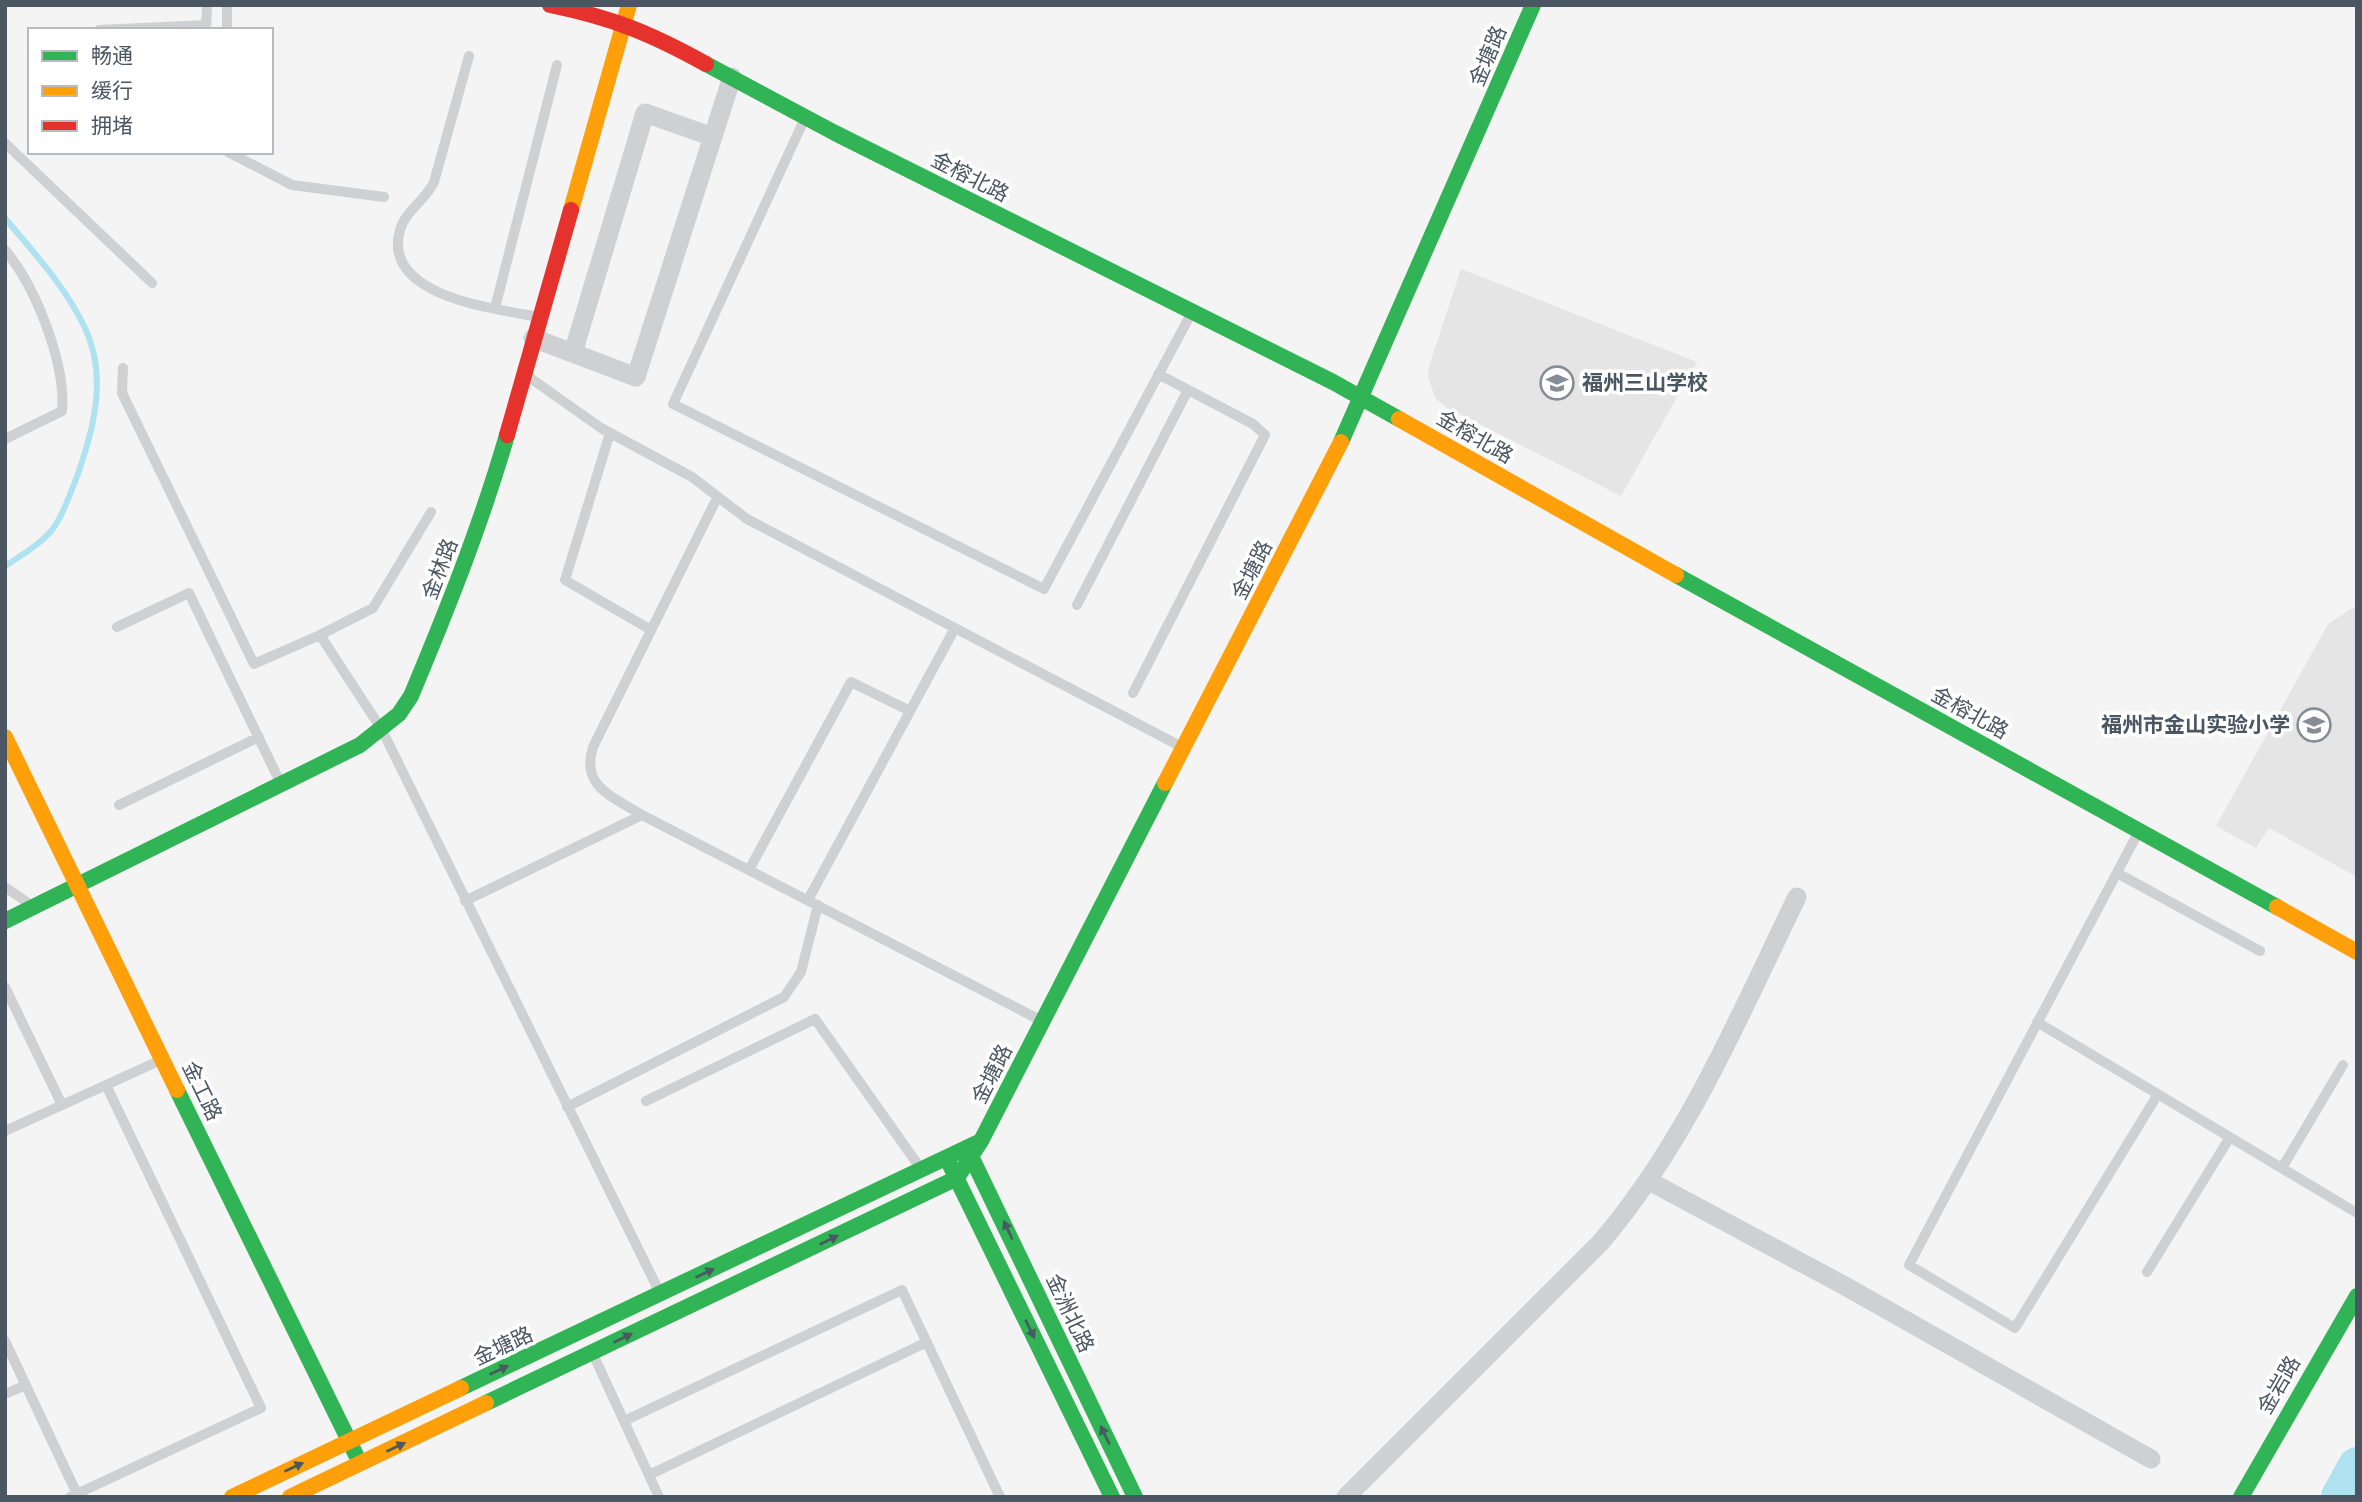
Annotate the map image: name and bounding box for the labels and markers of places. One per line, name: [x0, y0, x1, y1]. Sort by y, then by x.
school or university icon: 福州三山学校: [1538, 364, 1576, 402]
place label: 福州三山学校: [1582, 371, 1708, 395]
school or university icon: 福州市金山实验小学: [2295, 706, 2333, 744]
place label: 福州市金山实验小学: [2101, 713, 2290, 737]

